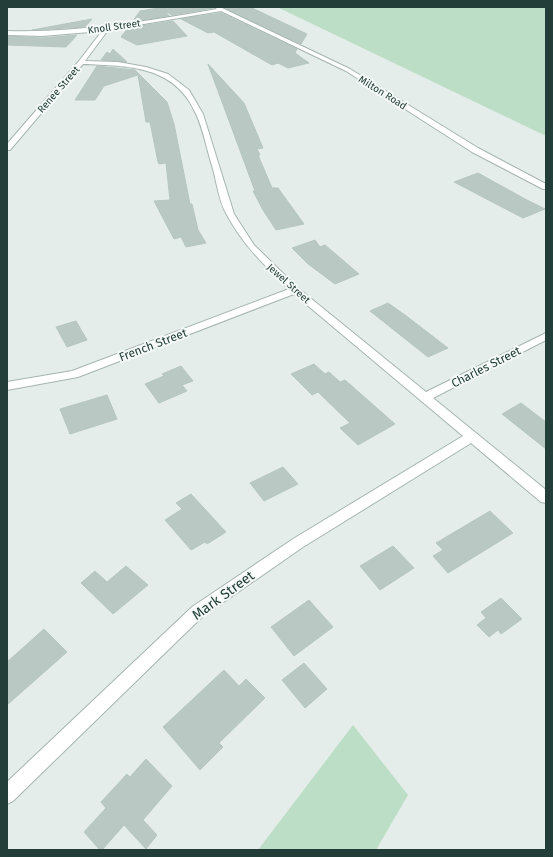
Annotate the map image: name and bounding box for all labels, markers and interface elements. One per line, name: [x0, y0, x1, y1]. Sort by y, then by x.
street label: Knoll Street: [87, 17, 142, 37]
street label: Renee Street: [35, 64, 83, 115]
street label: Milton Road: [356, 73, 409, 112]
street label: Jewel Street: [264, 261, 313, 306]
street label: French Street: [117, 325, 190, 364]
street label: Charles Street: [449, 343, 524, 391]
street label: Mark Street: [189, 567, 258, 624]

